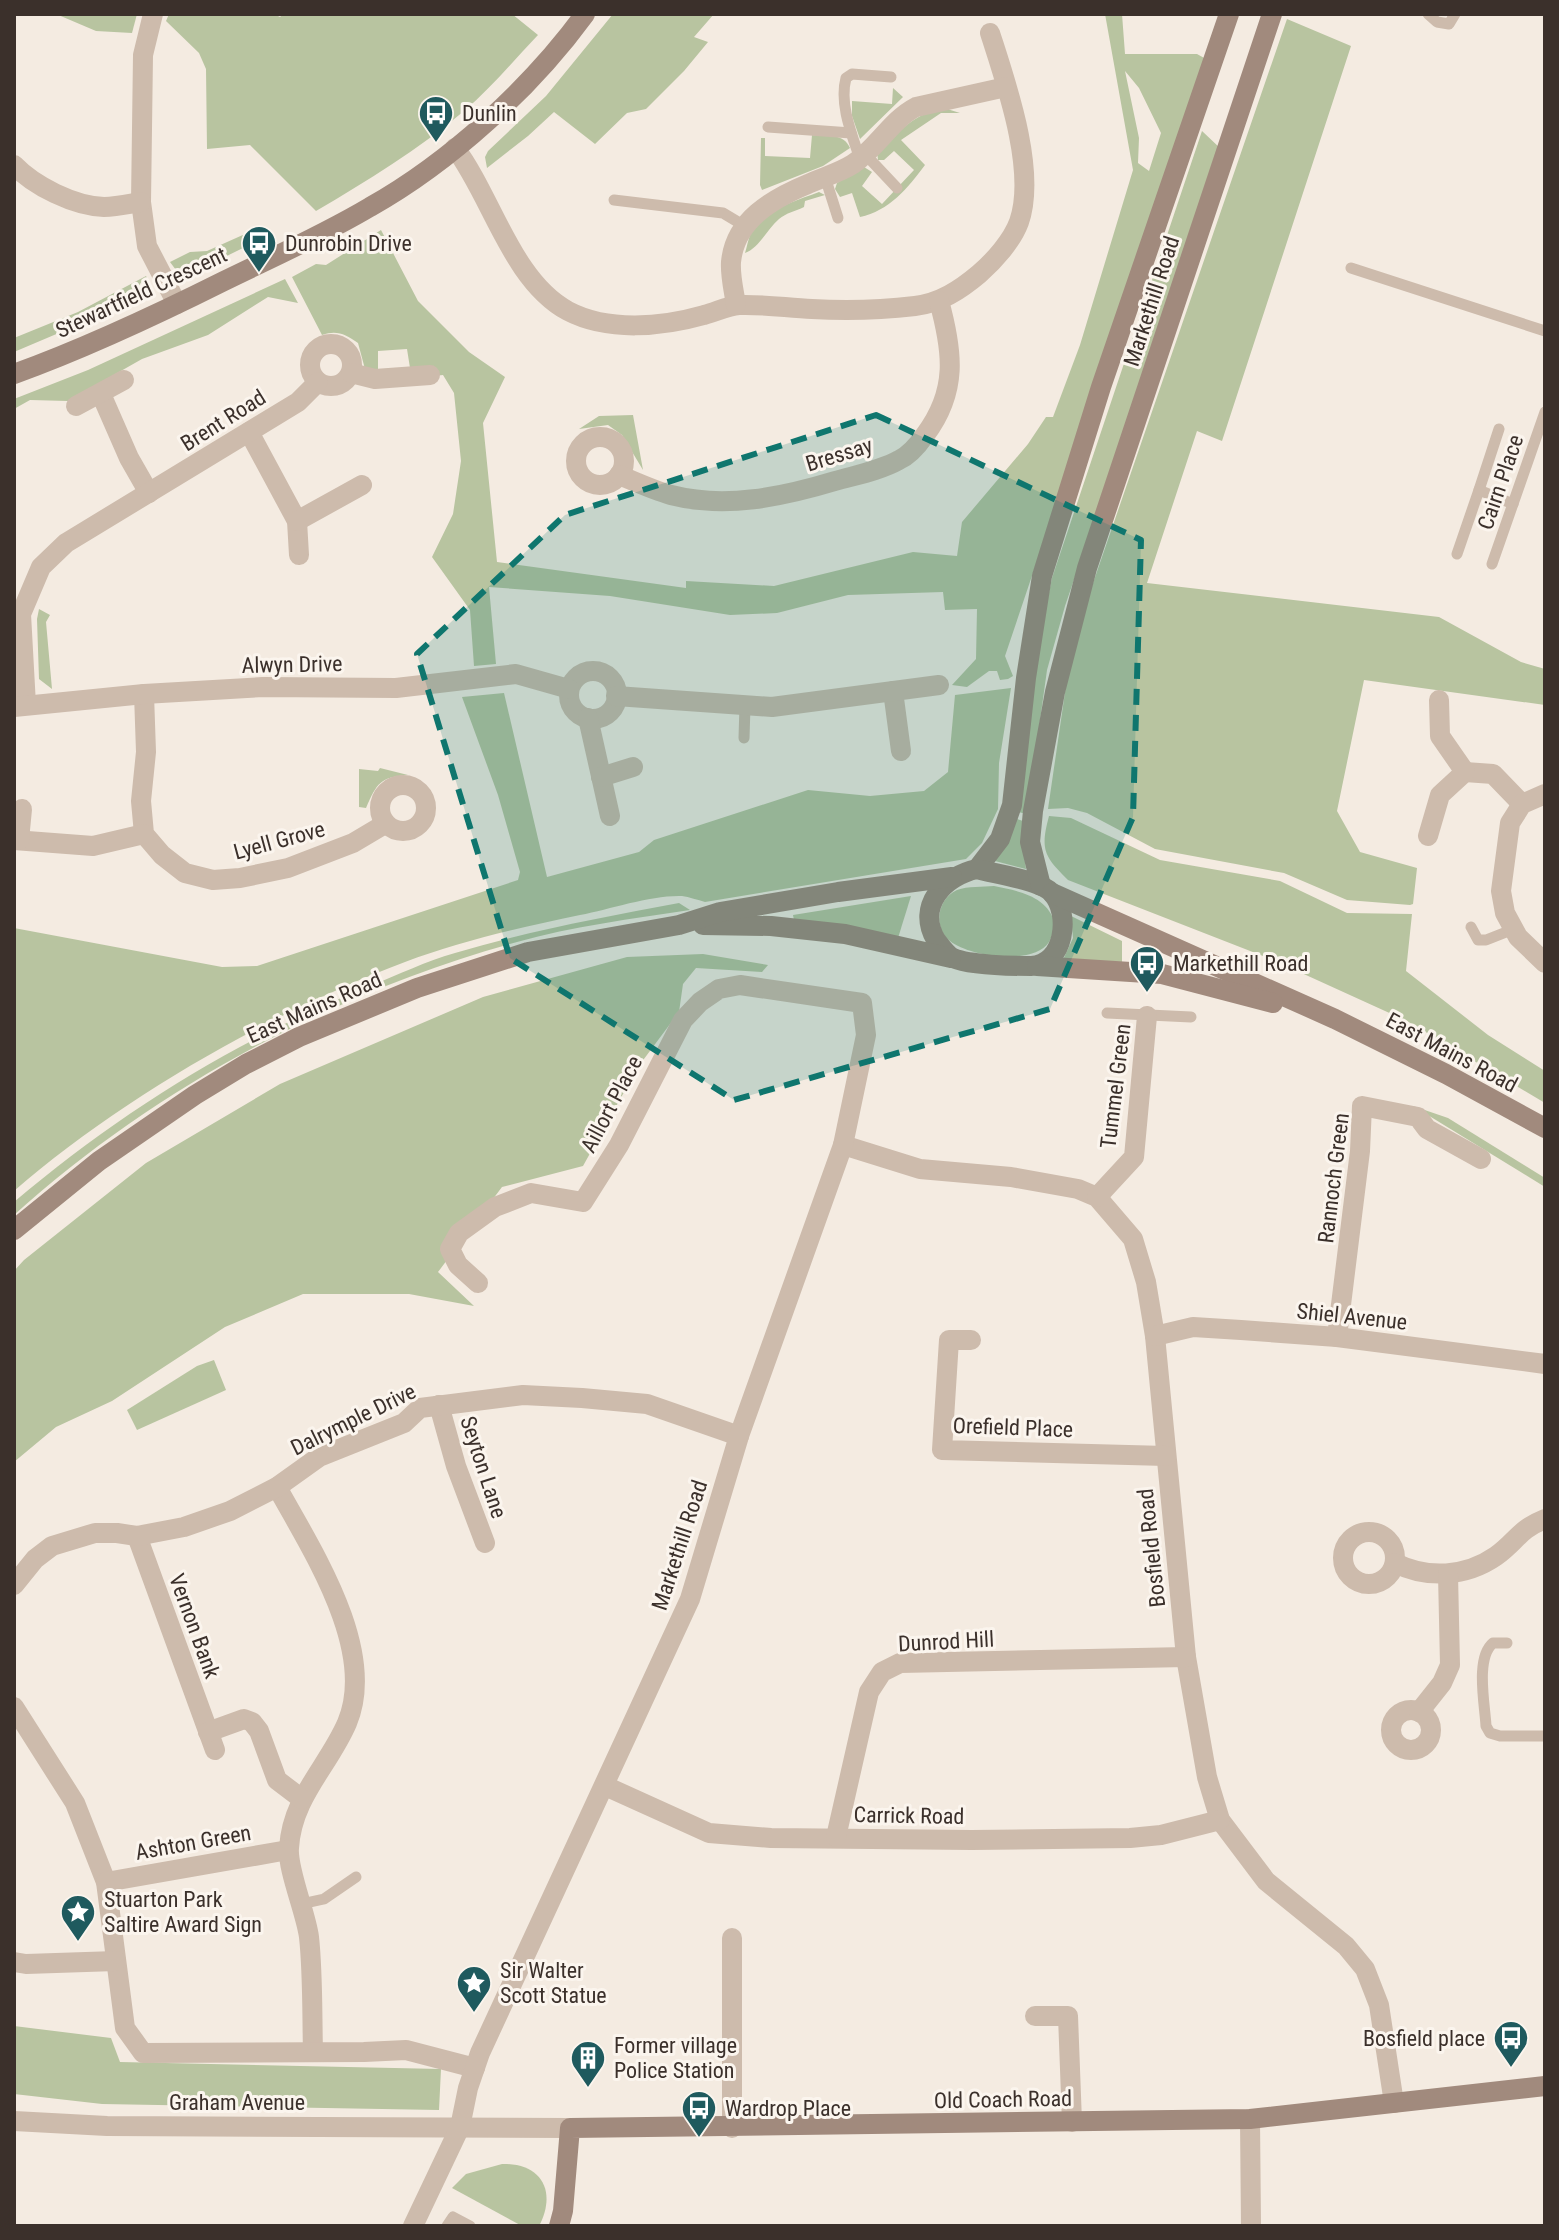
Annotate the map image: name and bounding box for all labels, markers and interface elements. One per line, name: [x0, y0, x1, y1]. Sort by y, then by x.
bus stop icon: Dunlin: [417, 94, 455, 144]
place label: Dunlin: [462, 101, 517, 126]
bus stop icon: Dunrobin Drive: [240, 224, 278, 274]
place label: Dunrobin Drive: [285, 231, 412, 256]
street label: Markethill Road: [1119, 233, 1184, 369]
street label: Stewartfield Crescent: [52, 242, 231, 343]
street label: Brent Road: [176, 385, 270, 456]
street label: Cairn Place: [1473, 431, 1528, 533]
street label: Bressay: [803, 433, 876, 476]
street label: Alwyn Drive: [241, 651, 343, 678]
street label: Lyell Grove: [231, 816, 328, 865]
bus stop icon: Markethill Road: [1128, 944, 1166, 994]
place label: Markethill Road: [1173, 951, 1308, 976]
street label: East Mains Road: [243, 967, 386, 1048]
street label: East Mains Road: [1382, 1007, 1522, 1098]
street label: Tummel Green: [1095, 1022, 1136, 1150]
street label: Aillort Place: [576, 1052, 647, 1157]
street label: Rannoch Green: [1313, 1111, 1354, 1245]
street label: Shiel Avenue: [1296, 1298, 1408, 1335]
street label: Dalrymple Drive: [287, 1378, 420, 1460]
street label: Seyton Lane: [455, 1413, 512, 1521]
street label: Orefield Place: [952, 1413, 1074, 1442]
street label: Markethill Road: [647, 1477, 712, 1613]
street label: Bosfield Road: [1133, 1487, 1170, 1609]
street label: Vernon Bank: [164, 1570, 225, 1682]
street label: Dunrod Hill: [897, 1627, 995, 1656]
street label: Carrick Road: [853, 1802, 965, 1829]
street label: Ashton Green: [133, 1820, 253, 1865]
place label: Stuarton Park Saltire Award Sign: [104, 1887, 262, 1937]
place icon: Stuarton Park Saltire Award Sign: [59, 1893, 97, 1943]
place label: Sir Walter Scott Statue: [500, 1958, 607, 2008]
place icon: Sir Walter Scott Statue: [455, 1964, 493, 2014]
bus stop icon: Bosfield place: [1492, 2019, 1530, 2069]
place label: Bosfield place: [1363, 2026, 1485, 2051]
place label: Former village Police Station: [614, 2033, 737, 2083]
building icon: Former village Police Station: [569, 2039, 607, 2089]
street label: Old Coach Road: [934, 2086, 1072, 2113]
bus stop icon: Wardrop Place: [680, 2089, 718, 2139]
street label: Graham Avenue: [169, 2090, 305, 2115]
place label: Wardrop Place: [725, 2096, 851, 2121]

